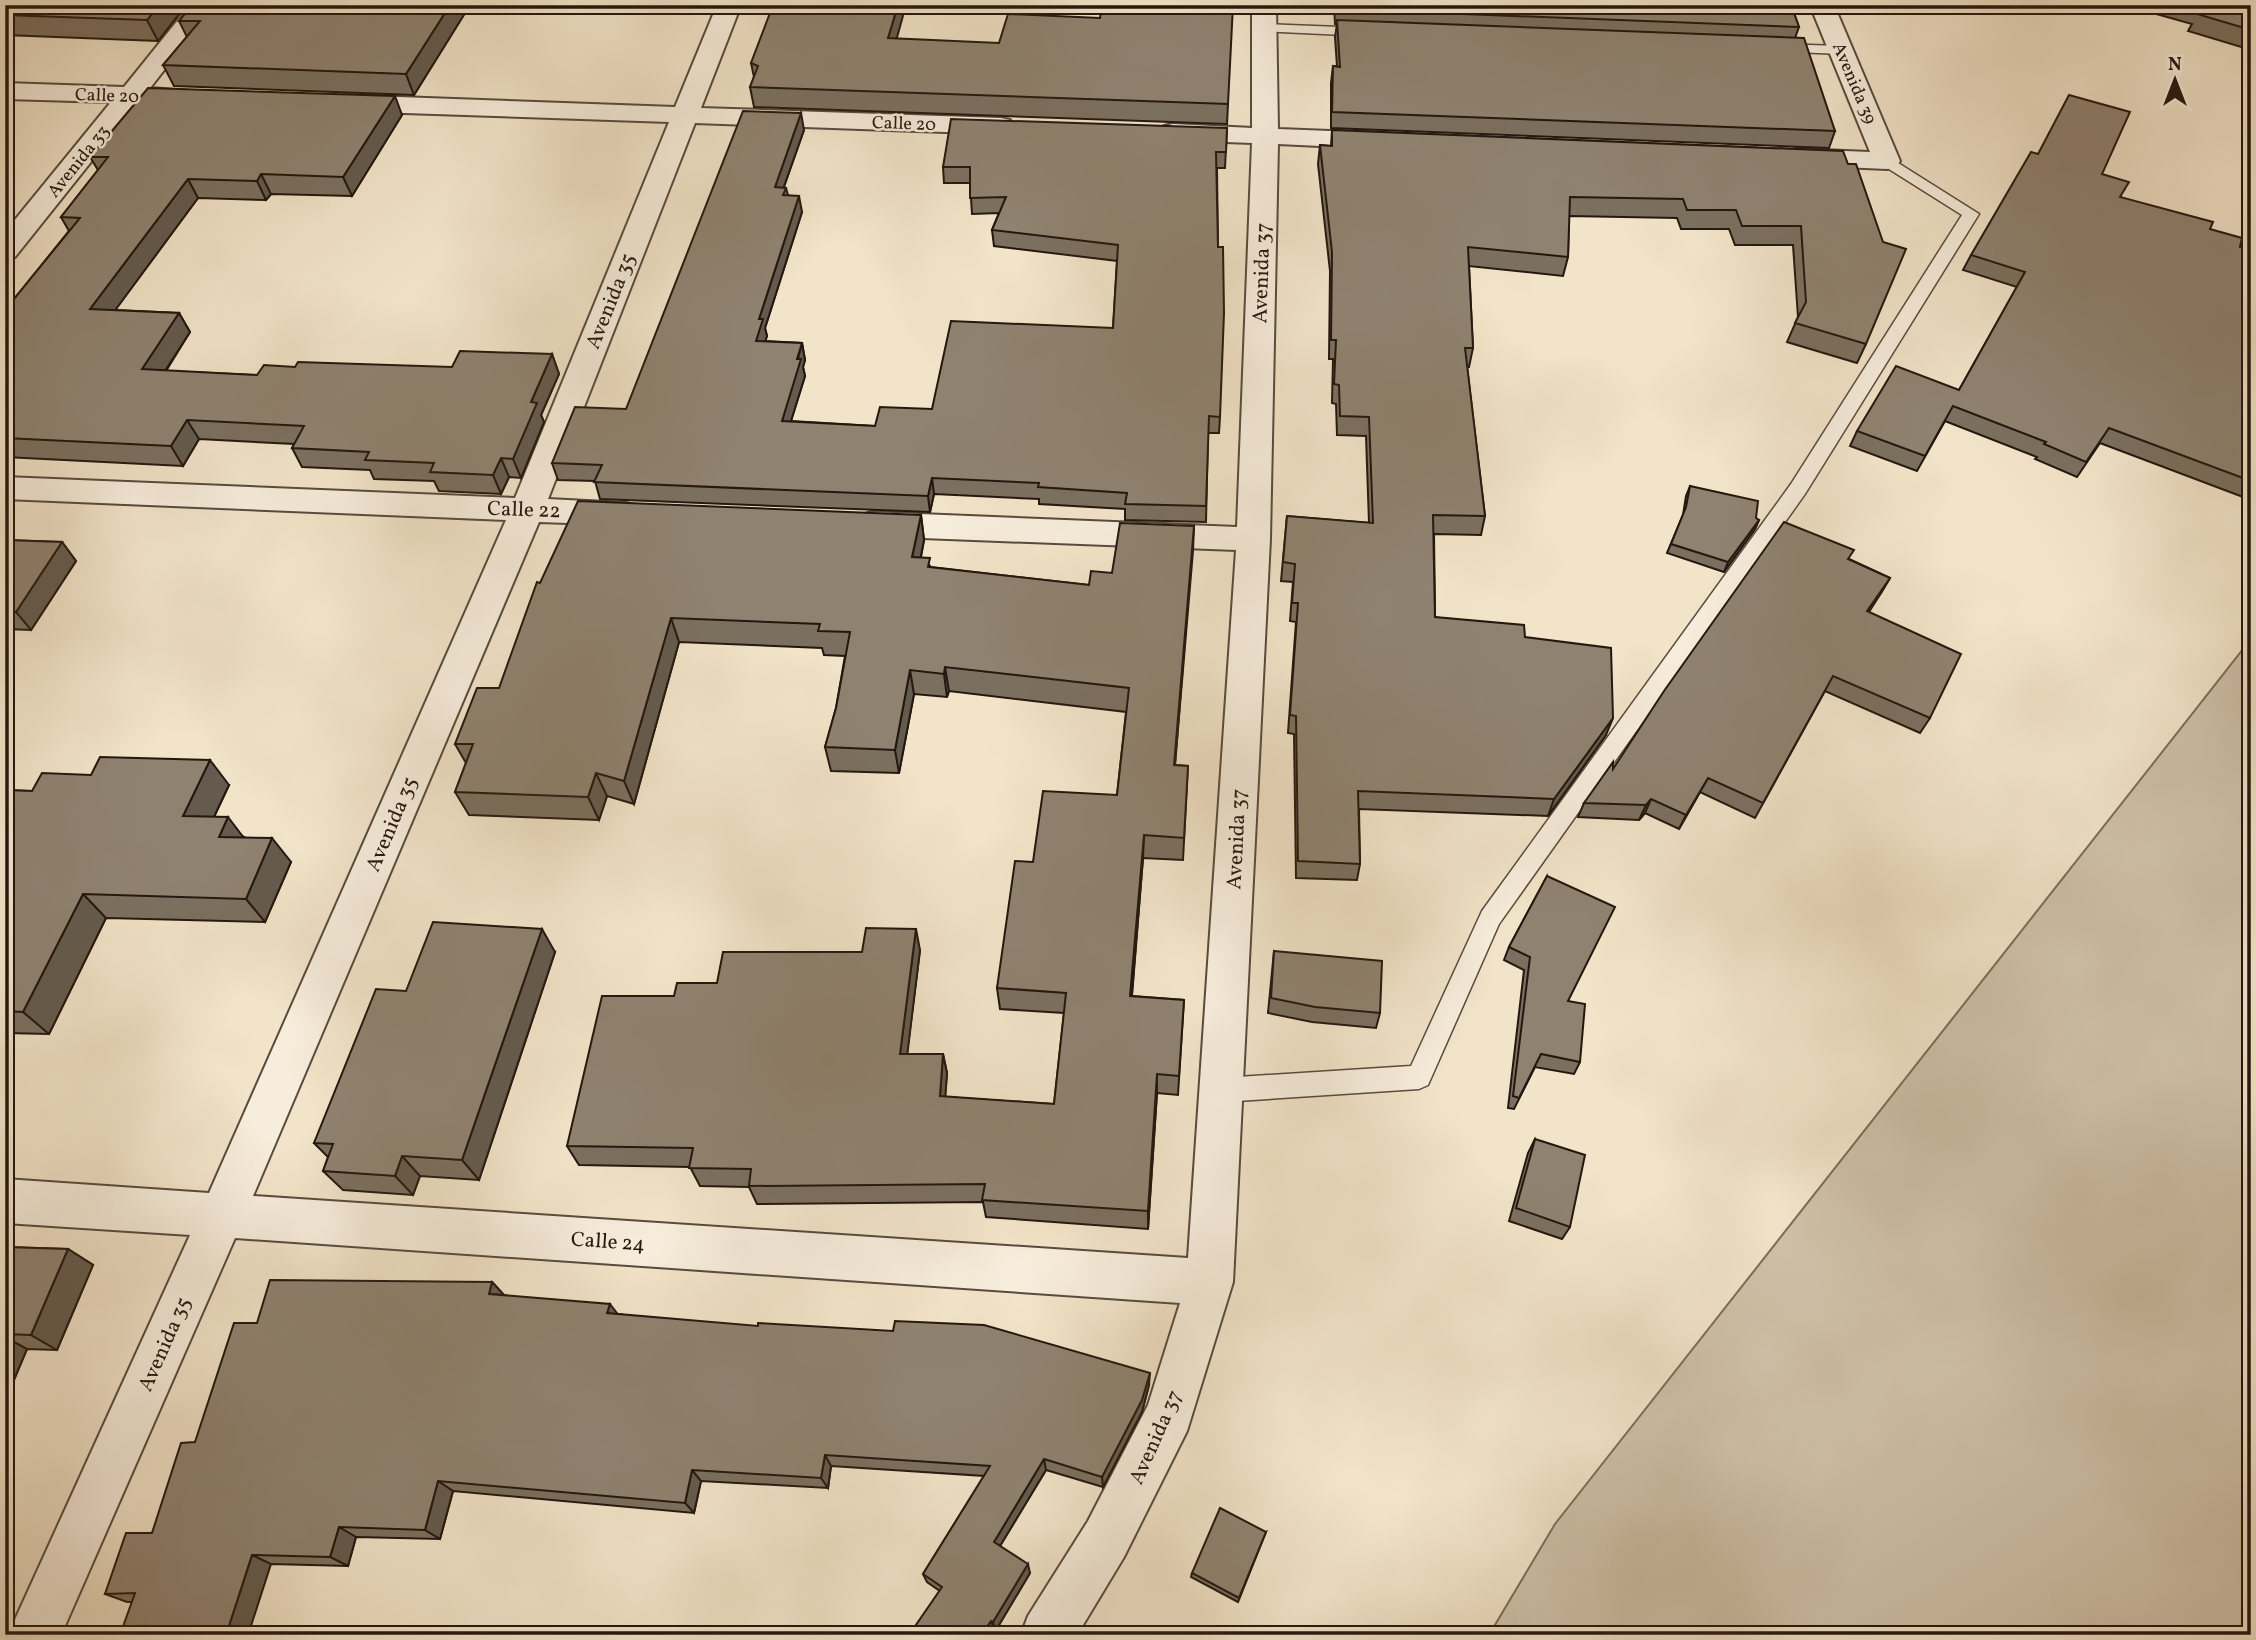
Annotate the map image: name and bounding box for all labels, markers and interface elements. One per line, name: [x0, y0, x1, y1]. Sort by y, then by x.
street label: Avenida 39: [1825, 39, 1882, 128]
north arrow: [2140, 46, 2210, 116]
text: N: [2168, 52, 2182, 78]
street label: Calle 20: [75, 83, 140, 110]
street label: Calle 20: [872, 111, 937, 138]
street label: Avenida 33: [42, 120, 116, 203]
street label: Avenida 37: [1246, 222, 1279, 324]
street label: Avenida 35: [579, 249, 644, 354]
street label: Calle 22: [487, 495, 561, 526]
street label: Avenida 35: [359, 773, 425, 877]
street label: Avenida 37: [1220, 788, 1255, 890]
street label: Calle 24: [570, 1225, 646, 1260]
street label: Avenida 35: [132, 1293, 199, 1396]
street label: Avenida 37: [1123, 1386, 1190, 1489]

